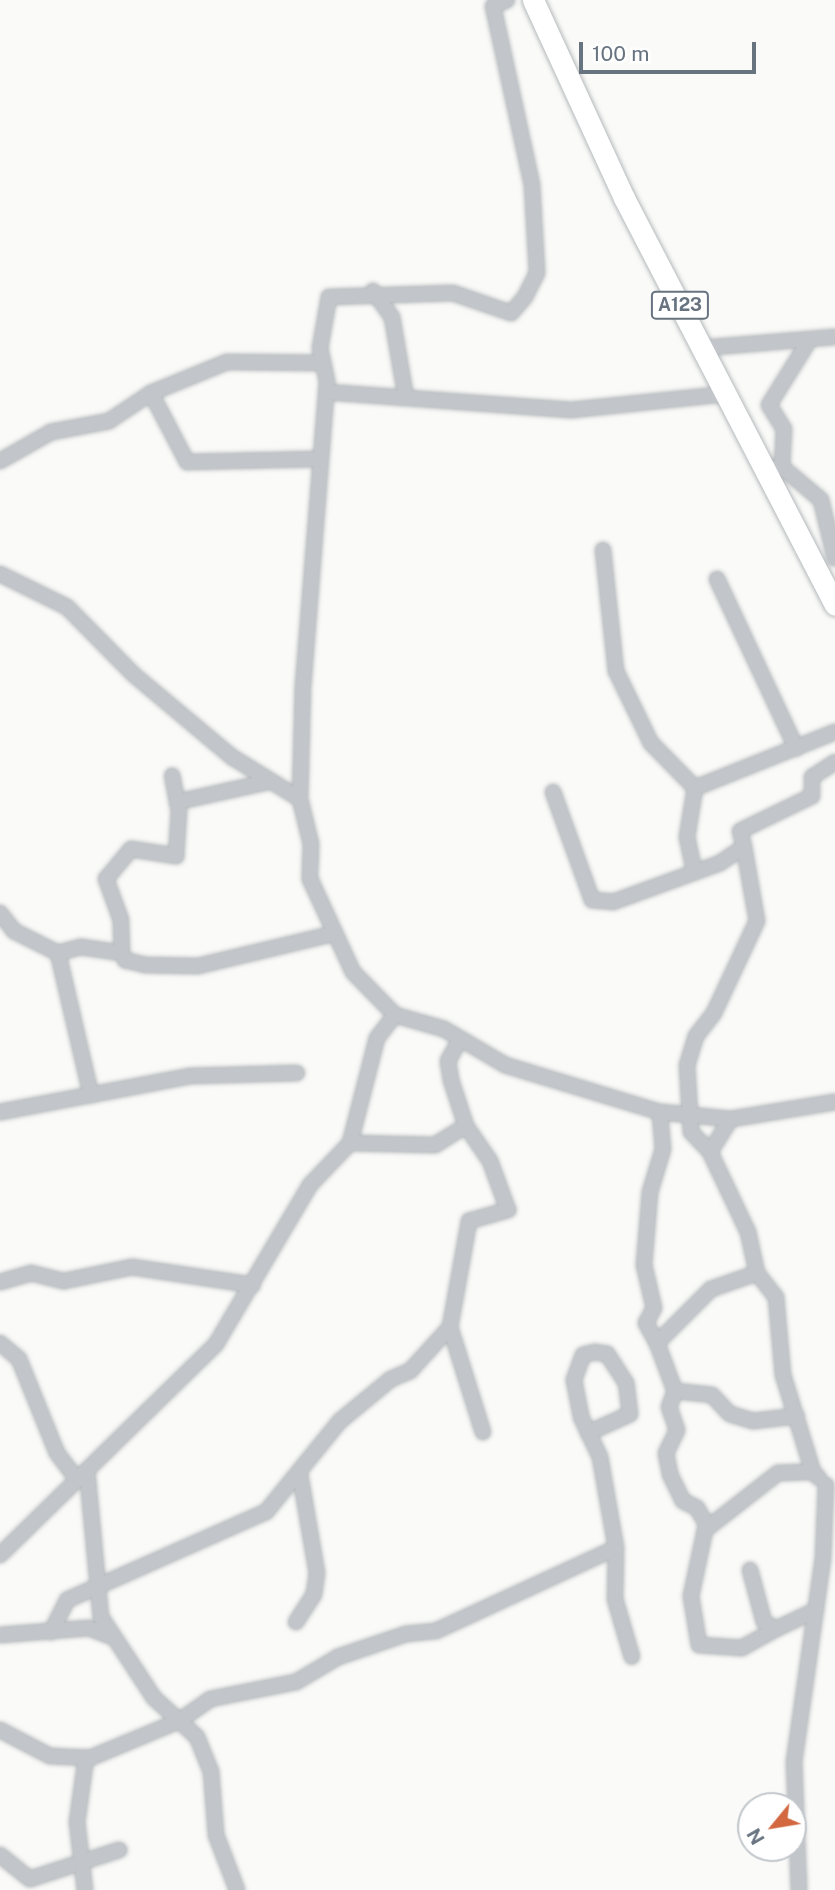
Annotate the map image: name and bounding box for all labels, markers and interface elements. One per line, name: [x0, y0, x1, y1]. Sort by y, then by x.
scale bar: [583, 28, 760, 72]
text: 100 m: [592, 41, 649, 66]
road number: A123: [650, 290, 710, 320]
north arrow: [737, 1792, 807, 1862]
text: N: [742, 1825, 769, 1848]

